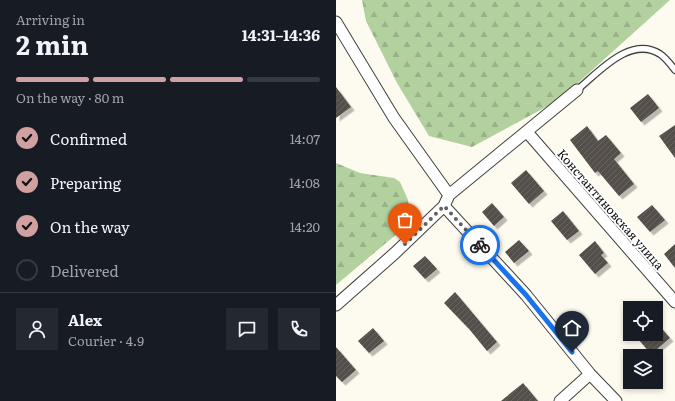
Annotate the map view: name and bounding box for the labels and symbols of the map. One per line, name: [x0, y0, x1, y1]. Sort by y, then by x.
street label: Константиновская улица: [553, 145, 669, 274]
pin: [388, 203, 422, 244]
courier: [460, 225, 500, 265]
pin: [555, 311, 589, 352]

